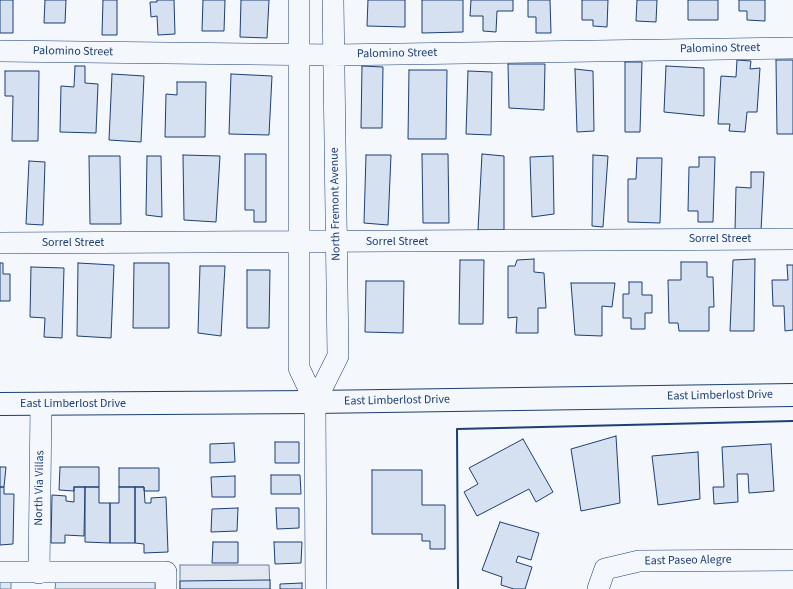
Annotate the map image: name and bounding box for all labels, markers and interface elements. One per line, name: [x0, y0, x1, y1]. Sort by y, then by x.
street label: Palomino Street: [680, 41, 760, 57]
street label: Palomino Street: [33, 44, 113, 60]
street label: Palomino Street: [357, 46, 437, 62]
street label: North Fremont Avenue: [328, 147, 344, 261]
street label: Sorrel Street: [689, 232, 751, 246]
street label: Sorrel Street: [366, 235, 428, 249]
street label: Sorrel Street: [42, 236, 104, 250]
street label: East Limberlost Drive: [667, 388, 773, 404]
street label: East Limberlost Drive: [344, 393, 450, 409]
street label: East Limberlost Drive: [20, 397, 126, 411]
street label: North Via Villas: [32, 450, 48, 526]
street label: East Paseo Alegre: [644, 553, 732, 569]

